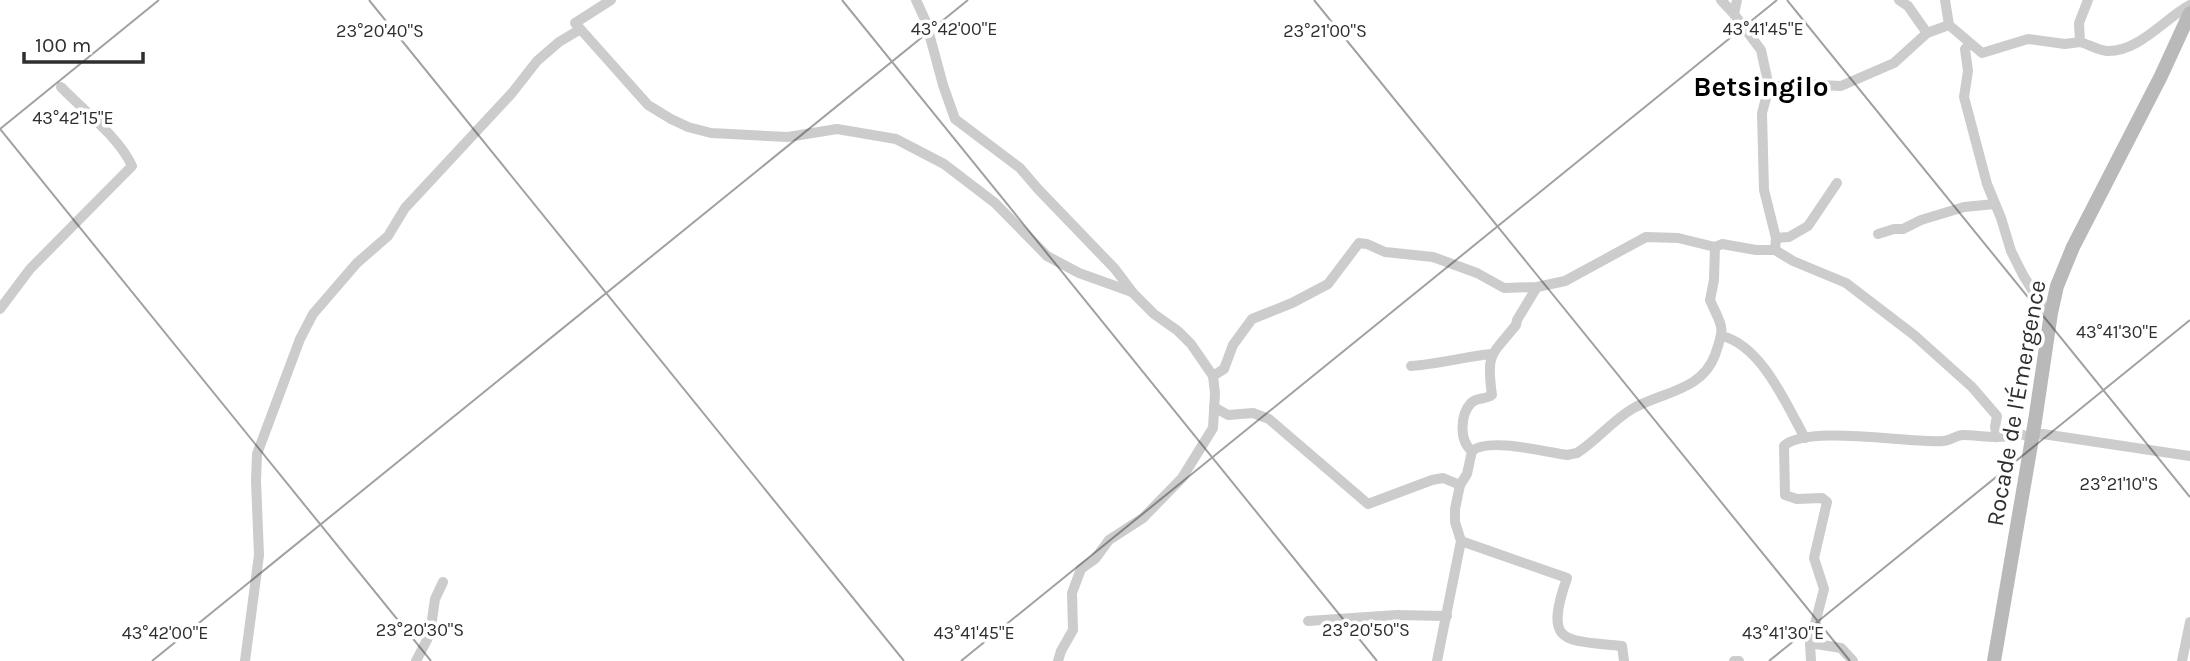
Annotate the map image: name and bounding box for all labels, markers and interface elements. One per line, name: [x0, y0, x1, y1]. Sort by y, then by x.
text: 43°42'00"E: [911, 18, 997, 40]
text: 43°41'45"E: [1722, 18, 1804, 40]
text: 23°20'40"S: [336, 20, 424, 42]
text: 23°21'00"S: [1283, 20, 1367, 42]
scale bar: [24, 21, 144, 65]
text: 100 m: [35, 33, 92, 57]
district label: Betsingilo: [1693, 70, 1829, 103]
text: 43°42'15"E: [32, 107, 114, 129]
street label: Rocade de l'Émergence: [1980, 278, 2051, 528]
text: 43°41'30"E: [2076, 321, 2158, 343]
text: 23°21'10"S: [2079, 473, 2159, 495]
text: 23°20'30"S: [376, 619, 464, 641]
text: 23°20'50"S: [1322, 619, 1410, 641]
text: 43°42'00"E: [122, 622, 208, 644]
text: 43°41'45"E: [933, 622, 1015, 644]
text: 43°41'30"E: [1742, 622, 1824, 644]

